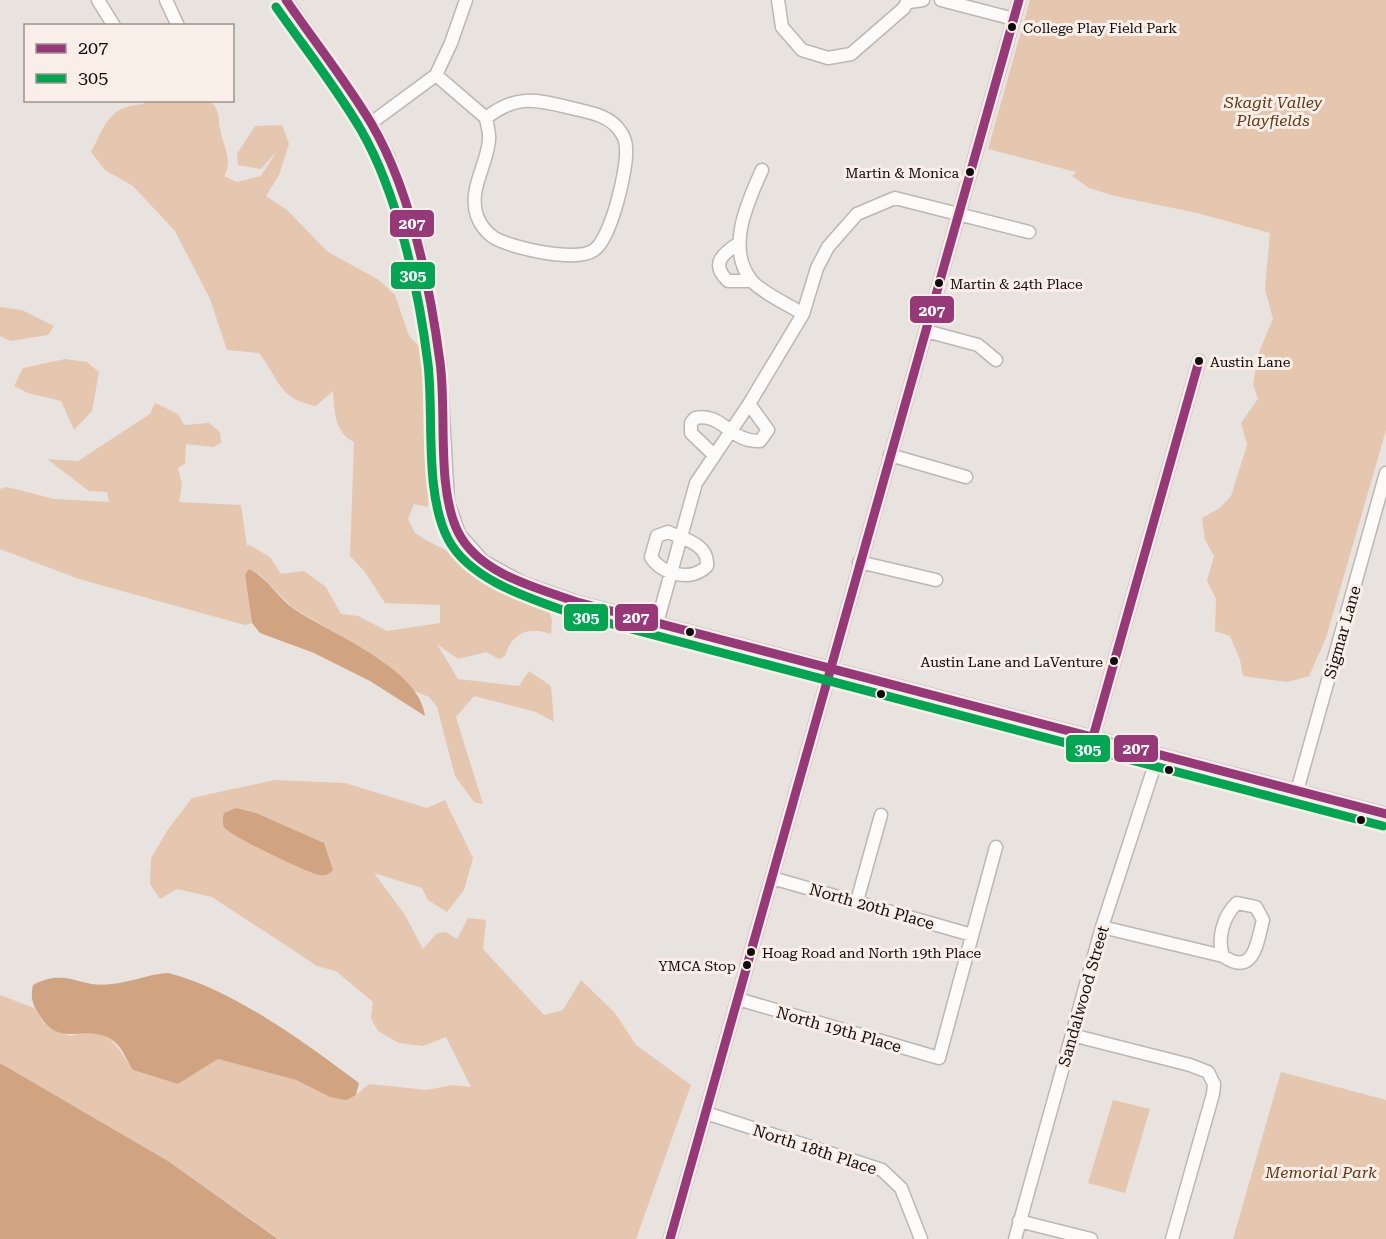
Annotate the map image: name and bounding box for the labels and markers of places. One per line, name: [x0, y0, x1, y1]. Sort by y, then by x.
place label: College Play Field Park: [1023, 20, 1177, 36]
marker: College Play Field Park: [1006, 21, 1018, 33]
place label: Martin & Monica: [845, 165, 959, 181]
marker: Martin & Monica: [964, 166, 976, 178]
place label: Martin & 24th Place: [950, 276, 1083, 292]
marker: Martin & 24th Place: [933, 277, 945, 289]
place label: Austin Lane: [1210, 354, 1291, 370]
marker: Austin Lane: [1193, 355, 1205, 367]
unlabelled marker: [684, 626, 696, 638]
place label: Austin Lane and LaVenture: [921, 654, 1103, 670]
marker: Austin Lane and LaVenture: [1108, 655, 1120, 667]
unlabelled marker: [875, 688, 887, 700]
unlabelled marker: [1163, 764, 1175, 776]
unlabelled marker: [1355, 814, 1367, 826]
place label: Hoag Road and North 19th Place: [762, 945, 982, 961]
marker: Hoag Road and North 19th Place: [745, 946, 757, 958]
place label: YMCA Stop: [658, 958, 736, 974]
marker: YMCA Stop: [741, 959, 753, 971]

